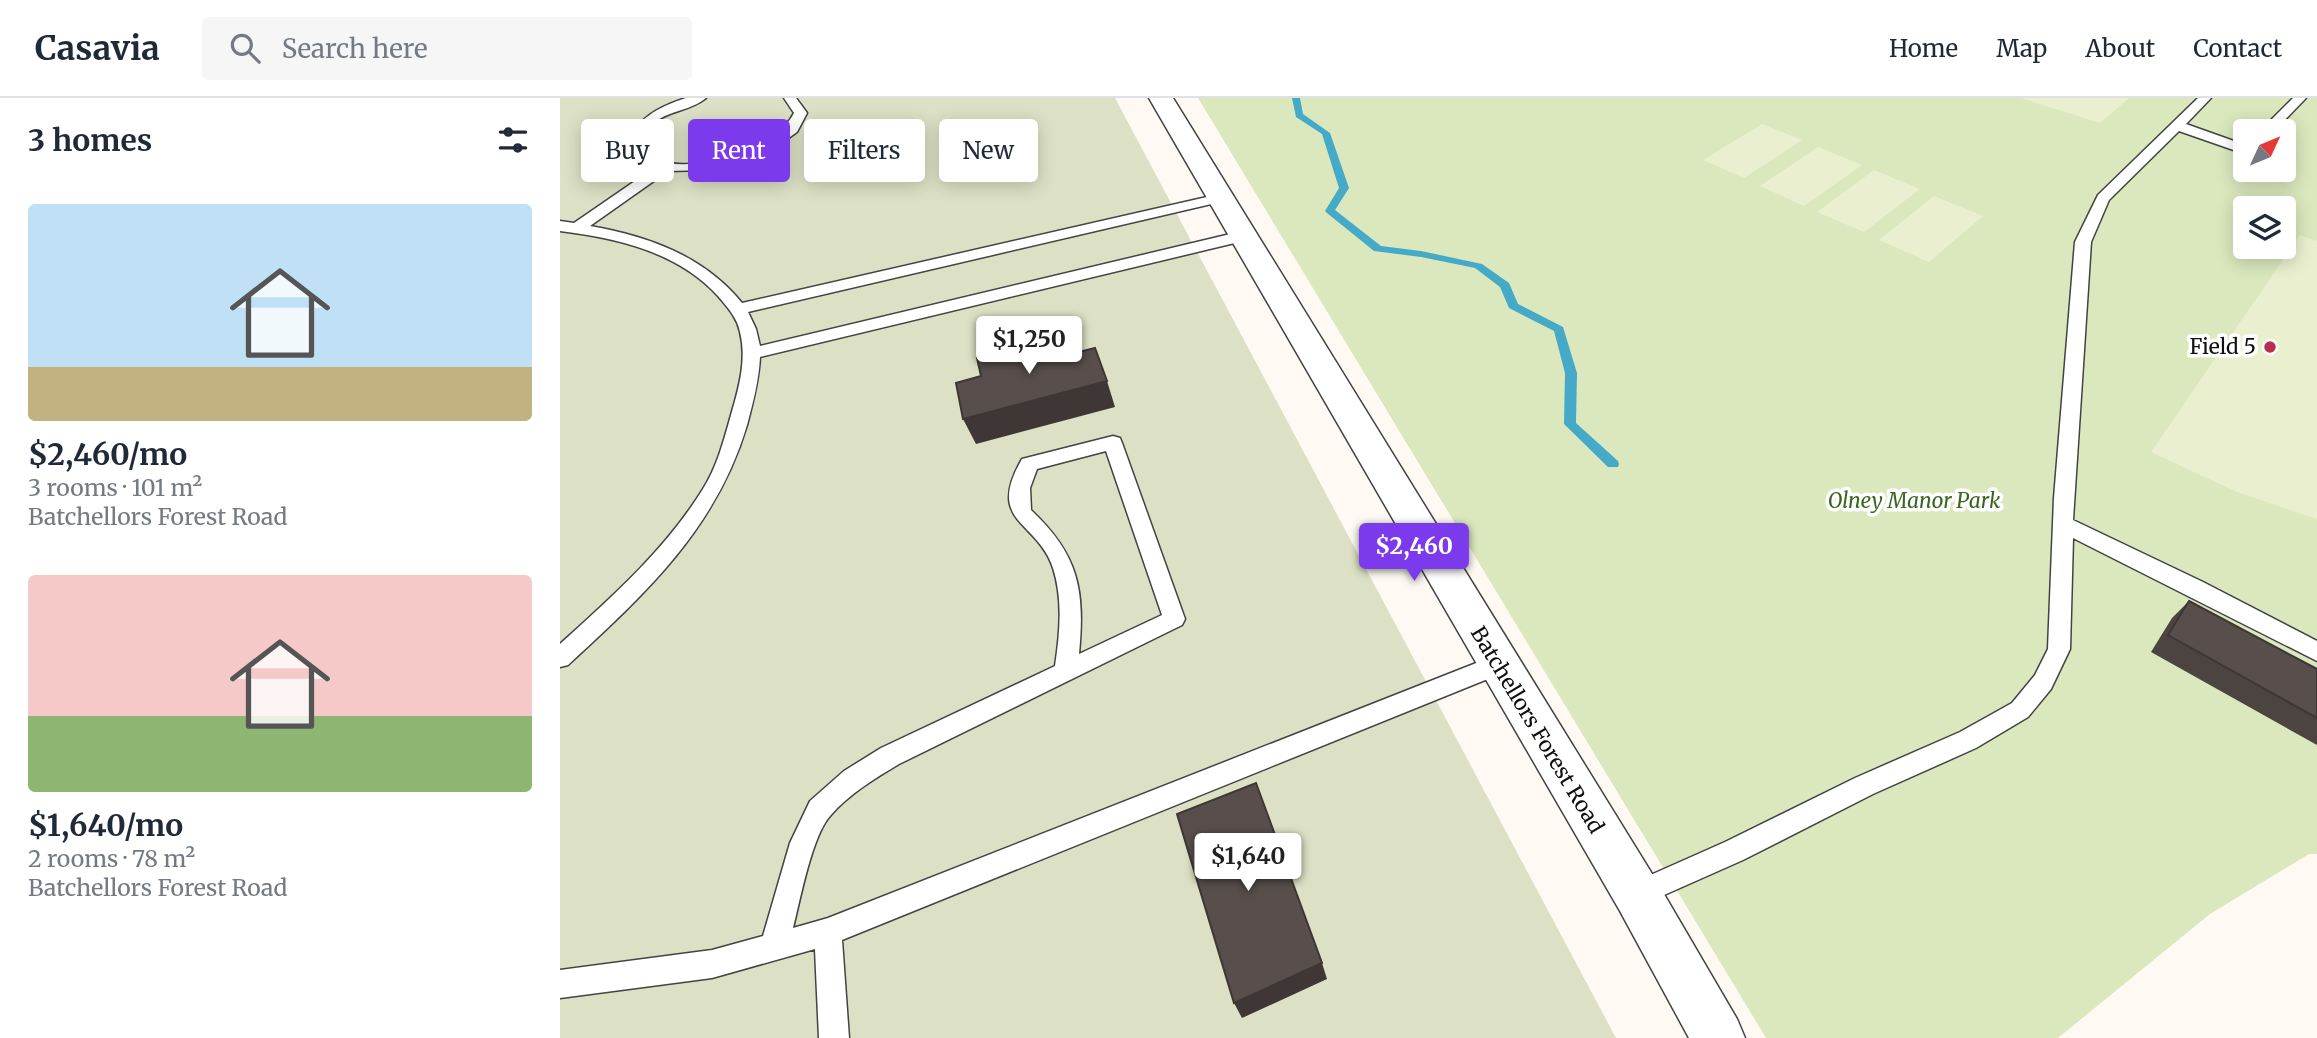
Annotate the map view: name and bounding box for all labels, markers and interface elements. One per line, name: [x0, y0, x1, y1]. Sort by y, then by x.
search box: [202, 17, 692, 80]
text: Casavia: [35, 28, 160, 69]
icon: search: [226, 29, 264, 67]
text: Search here: [282, 32, 427, 65]
text: Home: [1889, 33, 1958, 64]
text: Map: [1996, 33, 2047, 64]
text: About: [2085, 33, 2155, 64]
text: Contact: [2193, 33, 2282, 64]
chip: Buy: [581, 119, 674, 182]
chip: Rent: [688, 119, 790, 182]
chip: Filters: [804, 119, 925, 182]
chip: New: [939, 119, 1038, 182]
north arrow: [2233, 119, 2296, 182]
map controls: [2233, 119, 2296, 259]
text: 3 homes: [28, 121, 152, 159]
icon: filters: [494, 121, 532, 159]
button: layers: [2233, 196, 2296, 259]
icon: home: [217, 250, 343, 376]
pin: $1,250: [972, 316, 1086, 376]
text: $1,250: [992, 324, 1066, 353]
place label: Field 5: [2189, 333, 2256, 360]
marker: Field 5: [2262, 339, 2278, 355]
text: $2,460/mo: [28, 435, 187, 473]
text: 3 rooms · 101 m²: [28, 473, 202, 502]
park label: Olney Manor Park: [1828, 487, 2001, 514]
text: Batchellors Forest Road: [28, 502, 287, 531]
pin: $2,460: [1357, 524, 1471, 583]
text: $2,460: [1375, 531, 1453, 560]
icon: home: [217, 621, 343, 747]
street label: Batchellors Forest Road: [1465, 621, 1610, 838]
text: $1,640/mo: [28, 806, 183, 844]
pin: $1,640: [1191, 834, 1305, 893]
text: $1,640: [1210, 841, 1286, 870]
text: 2 rooms · 78 m²: [28, 844, 195, 873]
text: Batchellors Forest Road: [28, 873, 287, 902]

